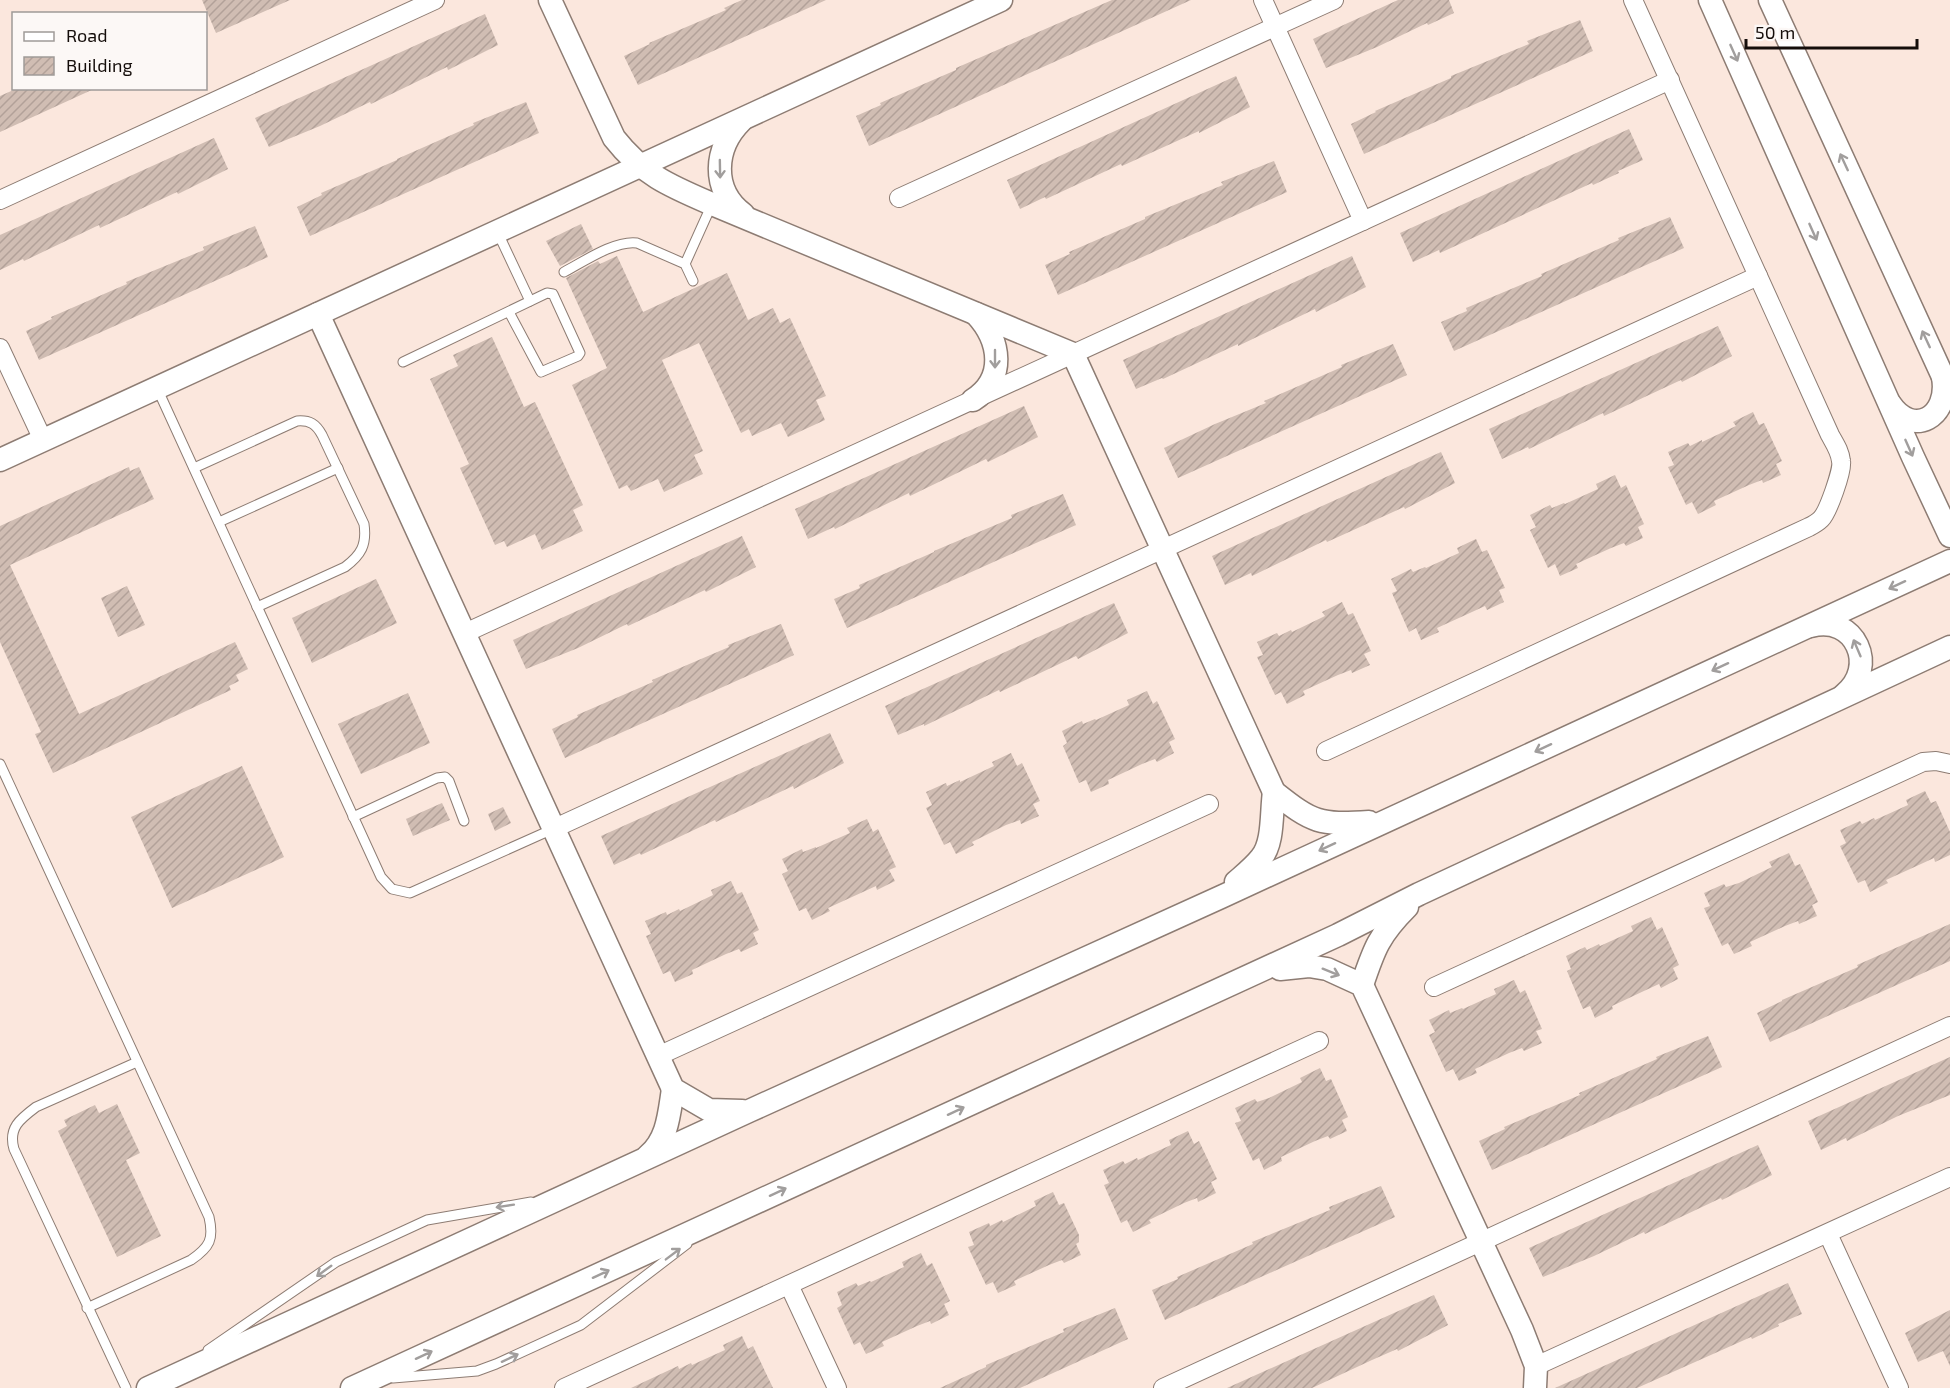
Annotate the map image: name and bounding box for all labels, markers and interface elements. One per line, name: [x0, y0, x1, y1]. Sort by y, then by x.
legend: [12, 12, 207, 90]
scale bar: [1746, 12, 1917, 50]
text: 50 m: [1755, 21, 1795, 43]
text: Road: [66, 24, 107, 46]
one-way arrow: [1728, 44, 1740, 62]
text: Building: [66, 54, 133, 76]
one-way arrow: [1838, 153, 1850, 171]
one-way arrow: [714, 158, 726, 178]
one-way arrow: [1807, 222, 1819, 240]
one-way arrow: [1919, 330, 1931, 348]
one-way arrow: [989, 348, 1001, 368]
one-way arrow: [1904, 439, 1915, 457]
one-way arrow: [1888, 580, 1906, 592]
one-way arrow: [1851, 640, 1862, 658]
one-way arrow: [1711, 661, 1729, 673]
one-way arrow: [1534, 743, 1552, 754]
one-way arrow: [1319, 841, 1337, 853]
one-way arrow: [1321, 967, 1340, 978]
one-way arrow: [946, 1104, 964, 1116]
one-way arrow: [769, 1186, 787, 1197]
one-way arrow: [496, 1201, 515, 1212]
one-way arrow: [665, 1248, 681, 1260]
one-way arrow: [316, 1265, 332, 1277]
one-way arrow: [592, 1267, 610, 1279]
one-way arrow: [415, 1348, 433, 1359]
one-way arrow: [500, 1351, 518, 1363]

